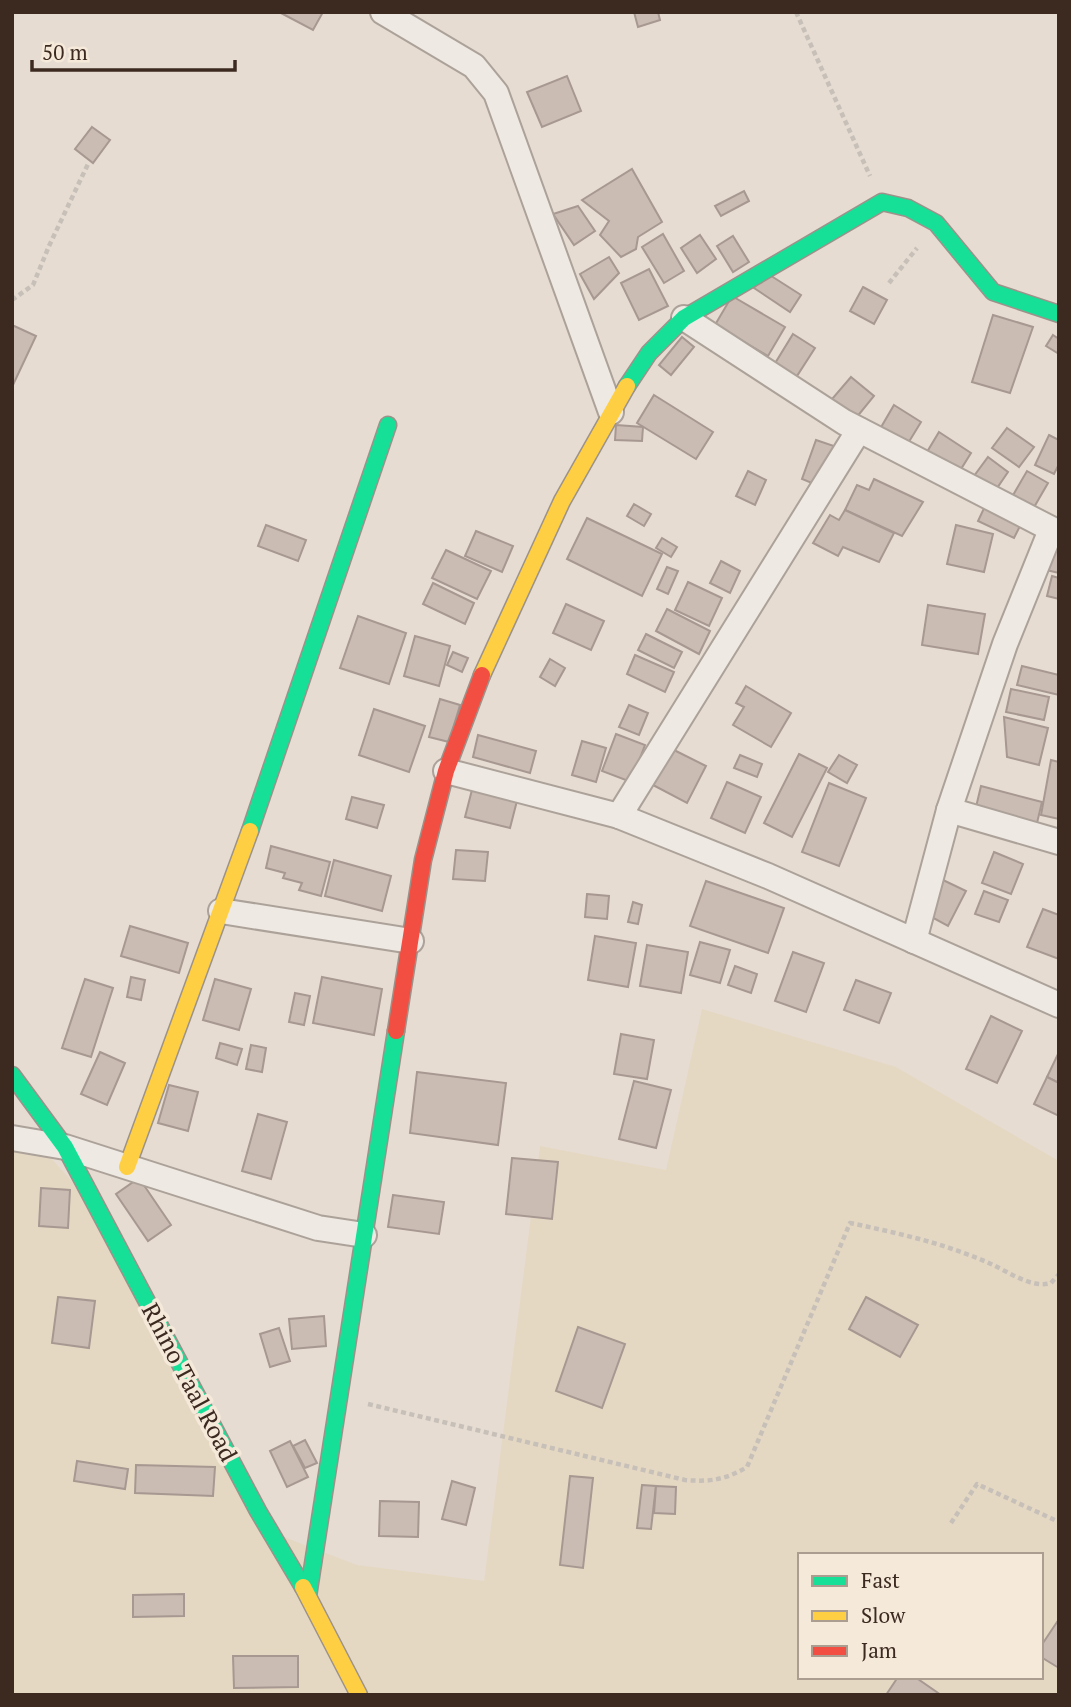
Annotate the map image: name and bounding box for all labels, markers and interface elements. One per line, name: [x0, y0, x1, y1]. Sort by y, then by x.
scale bar: [32, 28, 234, 72]
text: 50 m: [42, 38, 88, 66]
street label: Rhino Taal Road: [135, 1297, 245, 1467]
legend: [798, 1553, 1043, 1679]
text: Fast: [861, 1566, 900, 1594]
text: Slow: [861, 1601, 906, 1629]
text: Jam: [861, 1636, 897, 1664]

